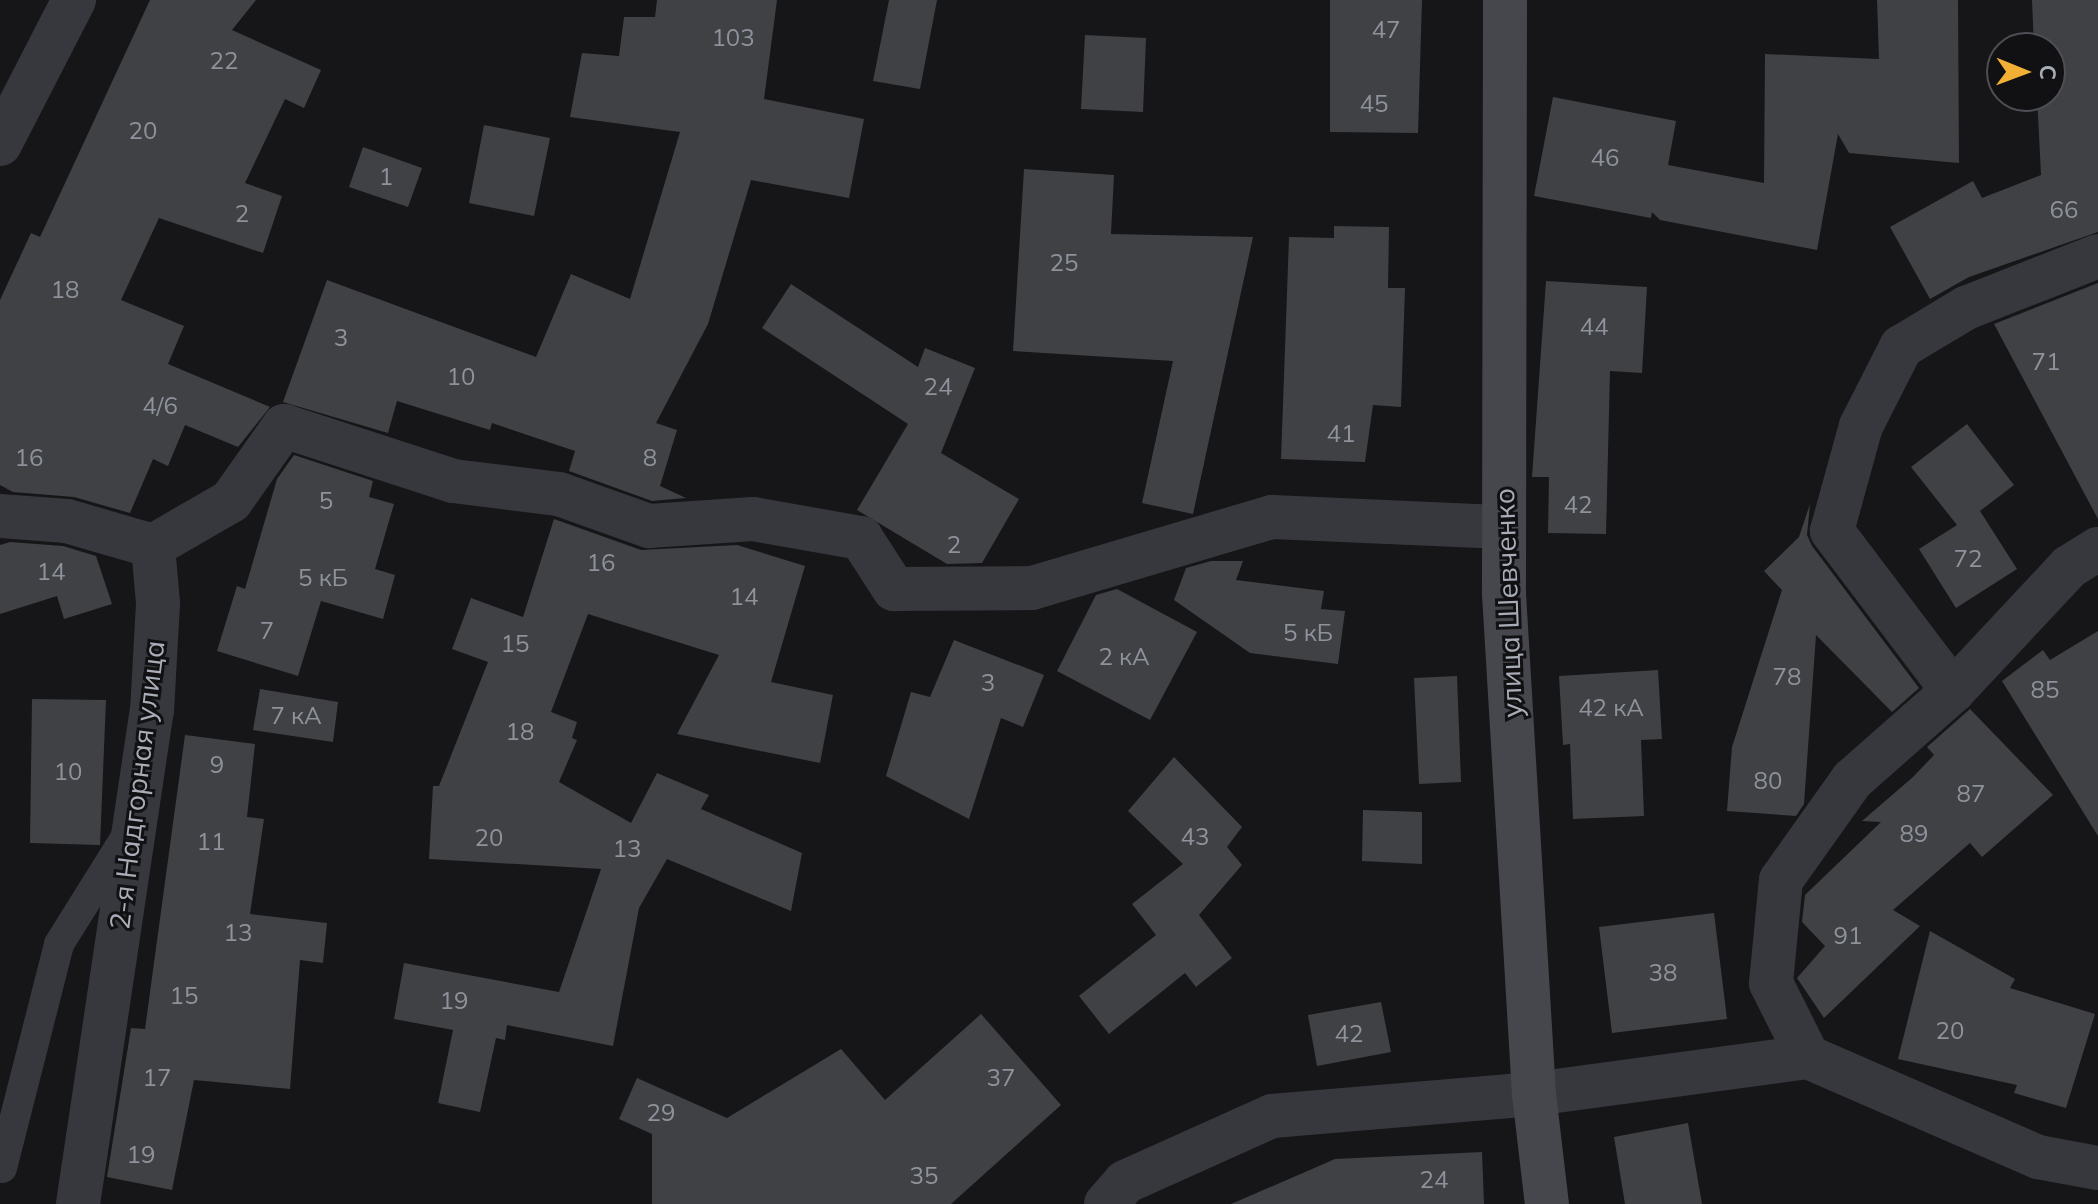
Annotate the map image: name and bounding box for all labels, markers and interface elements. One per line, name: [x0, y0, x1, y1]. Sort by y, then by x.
house number: 47: [1372, 16, 1400, 44]
house number: 103: [711, 24, 755, 52]
north arrow: [1986, 32, 2066, 112]
house number: 22: [210, 47, 238, 75]
text: С: [2034, 65, 2062, 80]
house number: 45: [1360, 90, 1388, 118]
house number: 20: [129, 117, 157, 145]
house number: 46: [1591, 144, 1619, 172]
house number: 1: [379, 163, 393, 191]
house number: 66: [2050, 196, 2078, 224]
house number: 2: [235, 200, 249, 228]
house number: 25: [1050, 249, 1078, 277]
house number: 18: [51, 276, 79, 304]
house number: 44: [1580, 313, 1608, 341]
house number: 3: [334, 324, 348, 352]
house number: 71: [2032, 348, 2060, 376]
house number: 10: [447, 363, 475, 391]
house number: 24: [924, 373, 952, 401]
house number: 4/6: [142, 392, 178, 420]
house number: 41: [1327, 420, 1355, 448]
house number: 16: [15, 444, 43, 472]
house number: 8: [643, 444, 657, 472]
house number: 5: [319, 487, 333, 515]
street label: улица Шевченко: [1487, 488, 1529, 718]
house number: 42: [1564, 491, 1592, 519]
house number: 2: [947, 531, 961, 559]
house number: 72: [1954, 545, 1982, 573]
house number: 16: [587, 549, 615, 577]
house number: 14: [37, 558, 65, 586]
house number: 5 кБ: [298, 564, 348, 592]
house number: 14: [730, 583, 758, 611]
house number: 7: [260, 617, 274, 645]
house number: 5 кБ: [1283, 619, 1333, 647]
house number: 15: [501, 630, 529, 658]
street label: 2-я Надгорная улица: [103, 639, 171, 931]
house number: 2 кА: [1098, 643, 1150, 671]
house number: 78: [1773, 663, 1801, 691]
house number: 3: [981, 669, 995, 697]
house number: 85: [2031, 676, 2059, 704]
house number: 42 кА: [1578, 694, 1644, 722]
house number: 7 кА: [270, 702, 322, 730]
house number: 18: [506, 718, 534, 746]
house number: 9: [210, 751, 224, 779]
house number: 10: [54, 758, 82, 786]
house number: 80: [1754, 767, 1782, 795]
house number: 87: [1957, 780, 1985, 808]
house number: 89: [1900, 820, 1928, 848]
house number: 43: [1181, 823, 1209, 851]
house number: 20: [475, 824, 503, 852]
house number: 11: [197, 828, 225, 856]
house number: 13: [613, 835, 641, 863]
house number: 13: [224, 919, 252, 947]
house number: 91: [1834, 922, 1862, 950]
house number: 38: [1649, 959, 1677, 987]
house number: 15: [170, 982, 198, 1010]
house number: 19: [440, 987, 468, 1015]
house number: 20: [1936, 1017, 1964, 1045]
house number: 42: [1335, 1020, 1363, 1048]
house number: 17: [143, 1064, 171, 1092]
house number: 37: [987, 1064, 1015, 1092]
house number: 29: [647, 1099, 675, 1127]
house number: 19: [127, 1141, 155, 1169]
house number: 35: [910, 1162, 938, 1190]
house number: 24: [1420, 1166, 1448, 1194]

